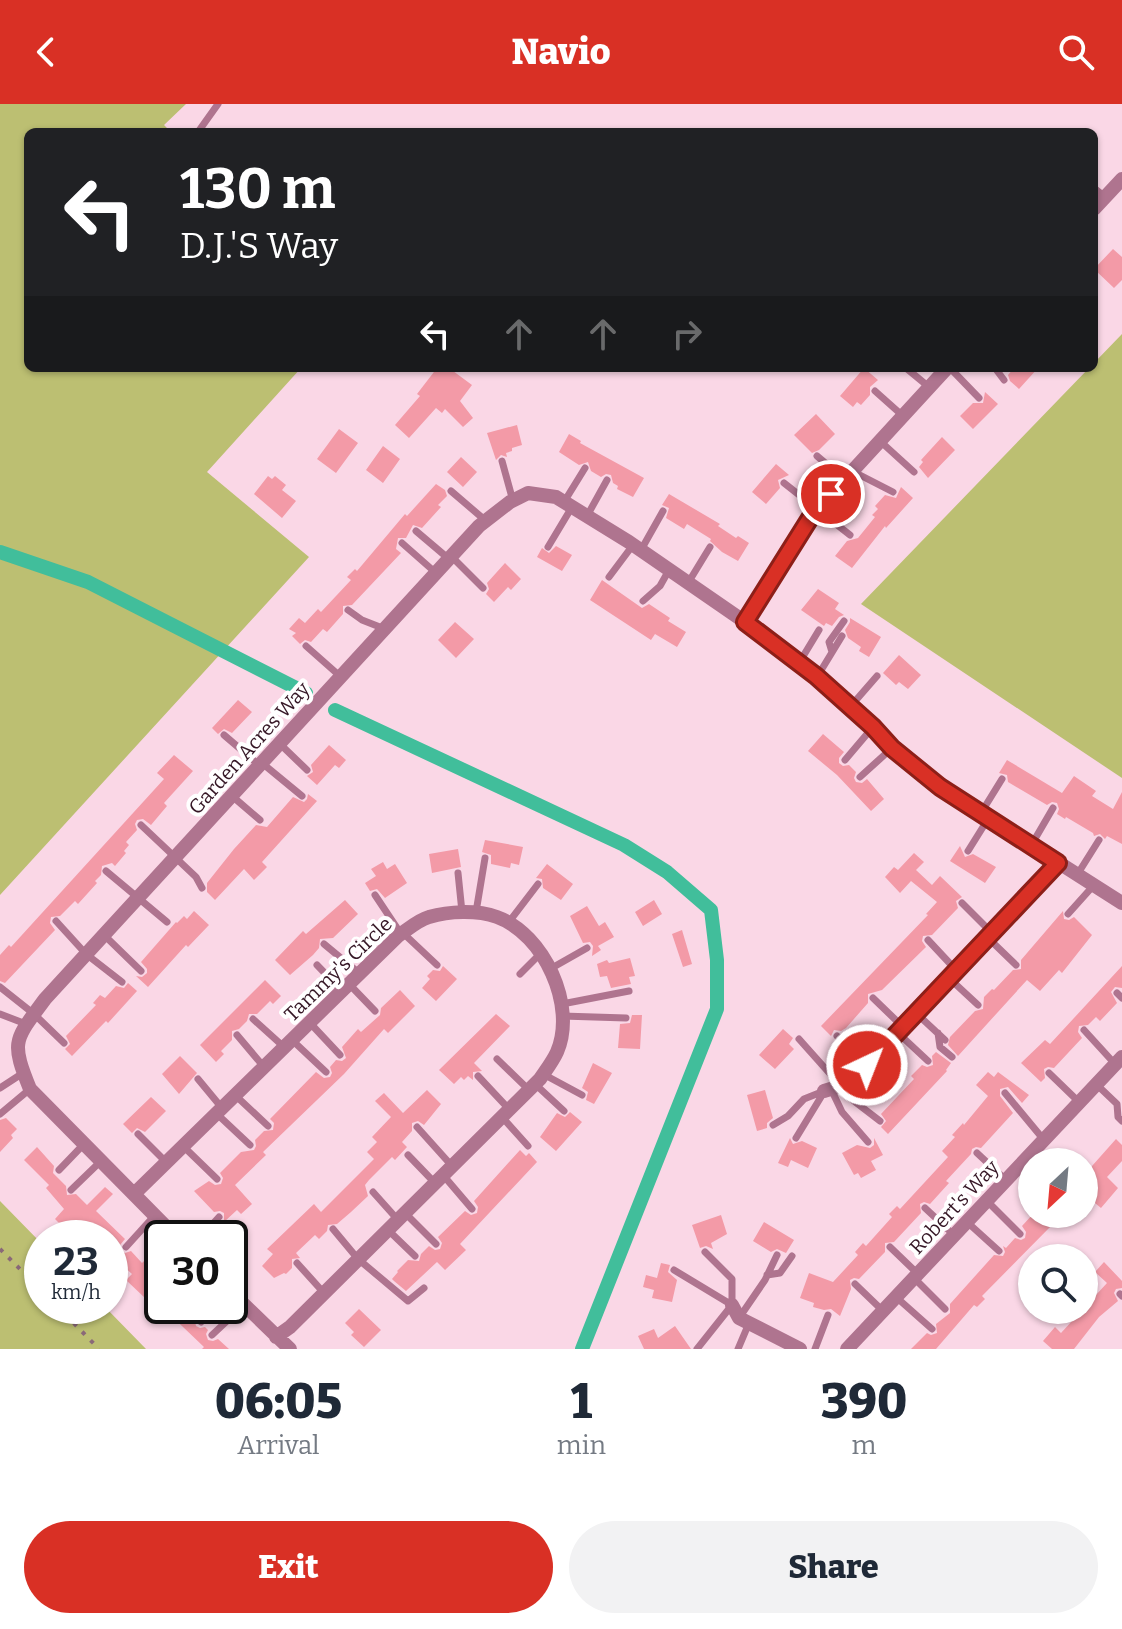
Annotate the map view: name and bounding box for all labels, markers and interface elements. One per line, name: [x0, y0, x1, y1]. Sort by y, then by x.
icon: back: [24, 30, 68, 74]
text: Navio: [512, 30, 611, 74]
icon: search: [1054, 30, 1098, 74]
text: 130 m: [180, 156, 336, 223]
icon: left: [48, 160, 152, 264]
text: D.J.'S Way: [180, 224, 338, 268]
icon: left: [413, 312, 457, 356]
icon: ahead: [497, 312, 541, 356]
icon: ahead: [581, 312, 625, 356]
icon: right: [665, 312, 709, 356]
pin: [797, 460, 865, 528]
icon: arrive: [809, 472, 853, 516]
street label: Garden Acres Way: [183, 677, 315, 819]
street label: Tammy's Circle: [279, 912, 397, 1026]
position arrow: [825, 1023, 909, 1107]
north arrow: [1018, 1148, 1098, 1228]
map controls: [1018, 1148, 1098, 1324]
street label: Robert's Way: [904, 1155, 1004, 1259]
speed limit sign: 30: [144, 1220, 248, 1324]
text: 23: [53, 1238, 99, 1286]
button: search: [1018, 1244, 1098, 1324]
text: km/h: [51, 1280, 101, 1304]
text: 06:05: [215, 1373, 342, 1431]
text: 1: [571, 1373, 592, 1431]
text: 390: [821, 1373, 907, 1431]
text: Arrival: [237, 1430, 320, 1461]
text: min: [557, 1430, 606, 1461]
text: m: [852, 1430, 876, 1461]
button: Exit: [24, 1521, 553, 1613]
button: Share: [569, 1521, 1098, 1613]

